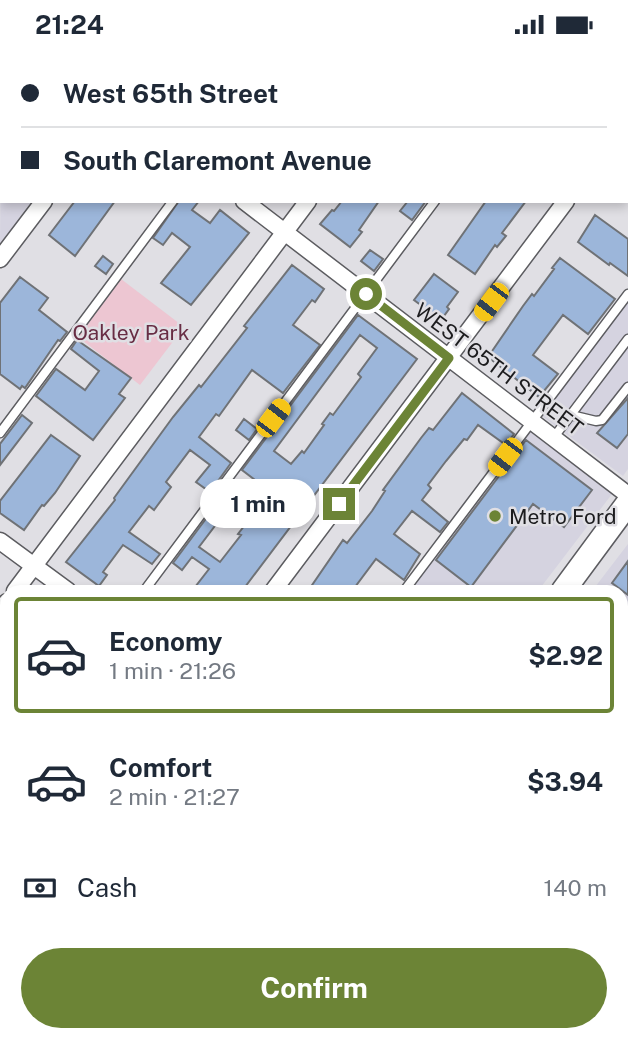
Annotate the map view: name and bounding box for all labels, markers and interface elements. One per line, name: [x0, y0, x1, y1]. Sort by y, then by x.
text: 21:24: [35, 9, 104, 40]
text: West 65th Street: [63, 78, 278, 109]
text: South Claremont Avenue: [63, 145, 372, 176]
route start: [350, 278, 382, 310]
car: [470, 279, 513, 325]
street label: WEST 65TH STREET: [410, 298, 588, 440]
park label: Oakley Park: [72, 320, 190, 345]
car: [252, 395, 295, 441]
car: [484, 434, 527, 480]
callout: 1 min: [199, 479, 314, 529]
route end: [323, 488, 355, 520]
text: 1 min: [230, 490, 286, 517]
place label: Metro Ford: [509, 504, 617, 529]
marker: Metro Ford: [487, 508, 503, 524]
icon: car: [25, 624, 88, 687]
text: Economy: [109, 626, 222, 657]
text: $2.92: [528, 640, 603, 671]
text: 1 min · 21:26: [109, 657, 236, 684]
icon: car: [25, 750, 88, 813]
text: Comfort: [109, 752, 212, 783]
text: $3.94: [527, 766, 603, 797]
text: 2 min · 21:27: [109, 783, 240, 810]
icon: cash: [21, 869, 59, 907]
text: Cash: [77, 872, 137, 903]
text: 140 m: [544, 874, 607, 901]
button: Confirm: [21, 948, 607, 1028]

